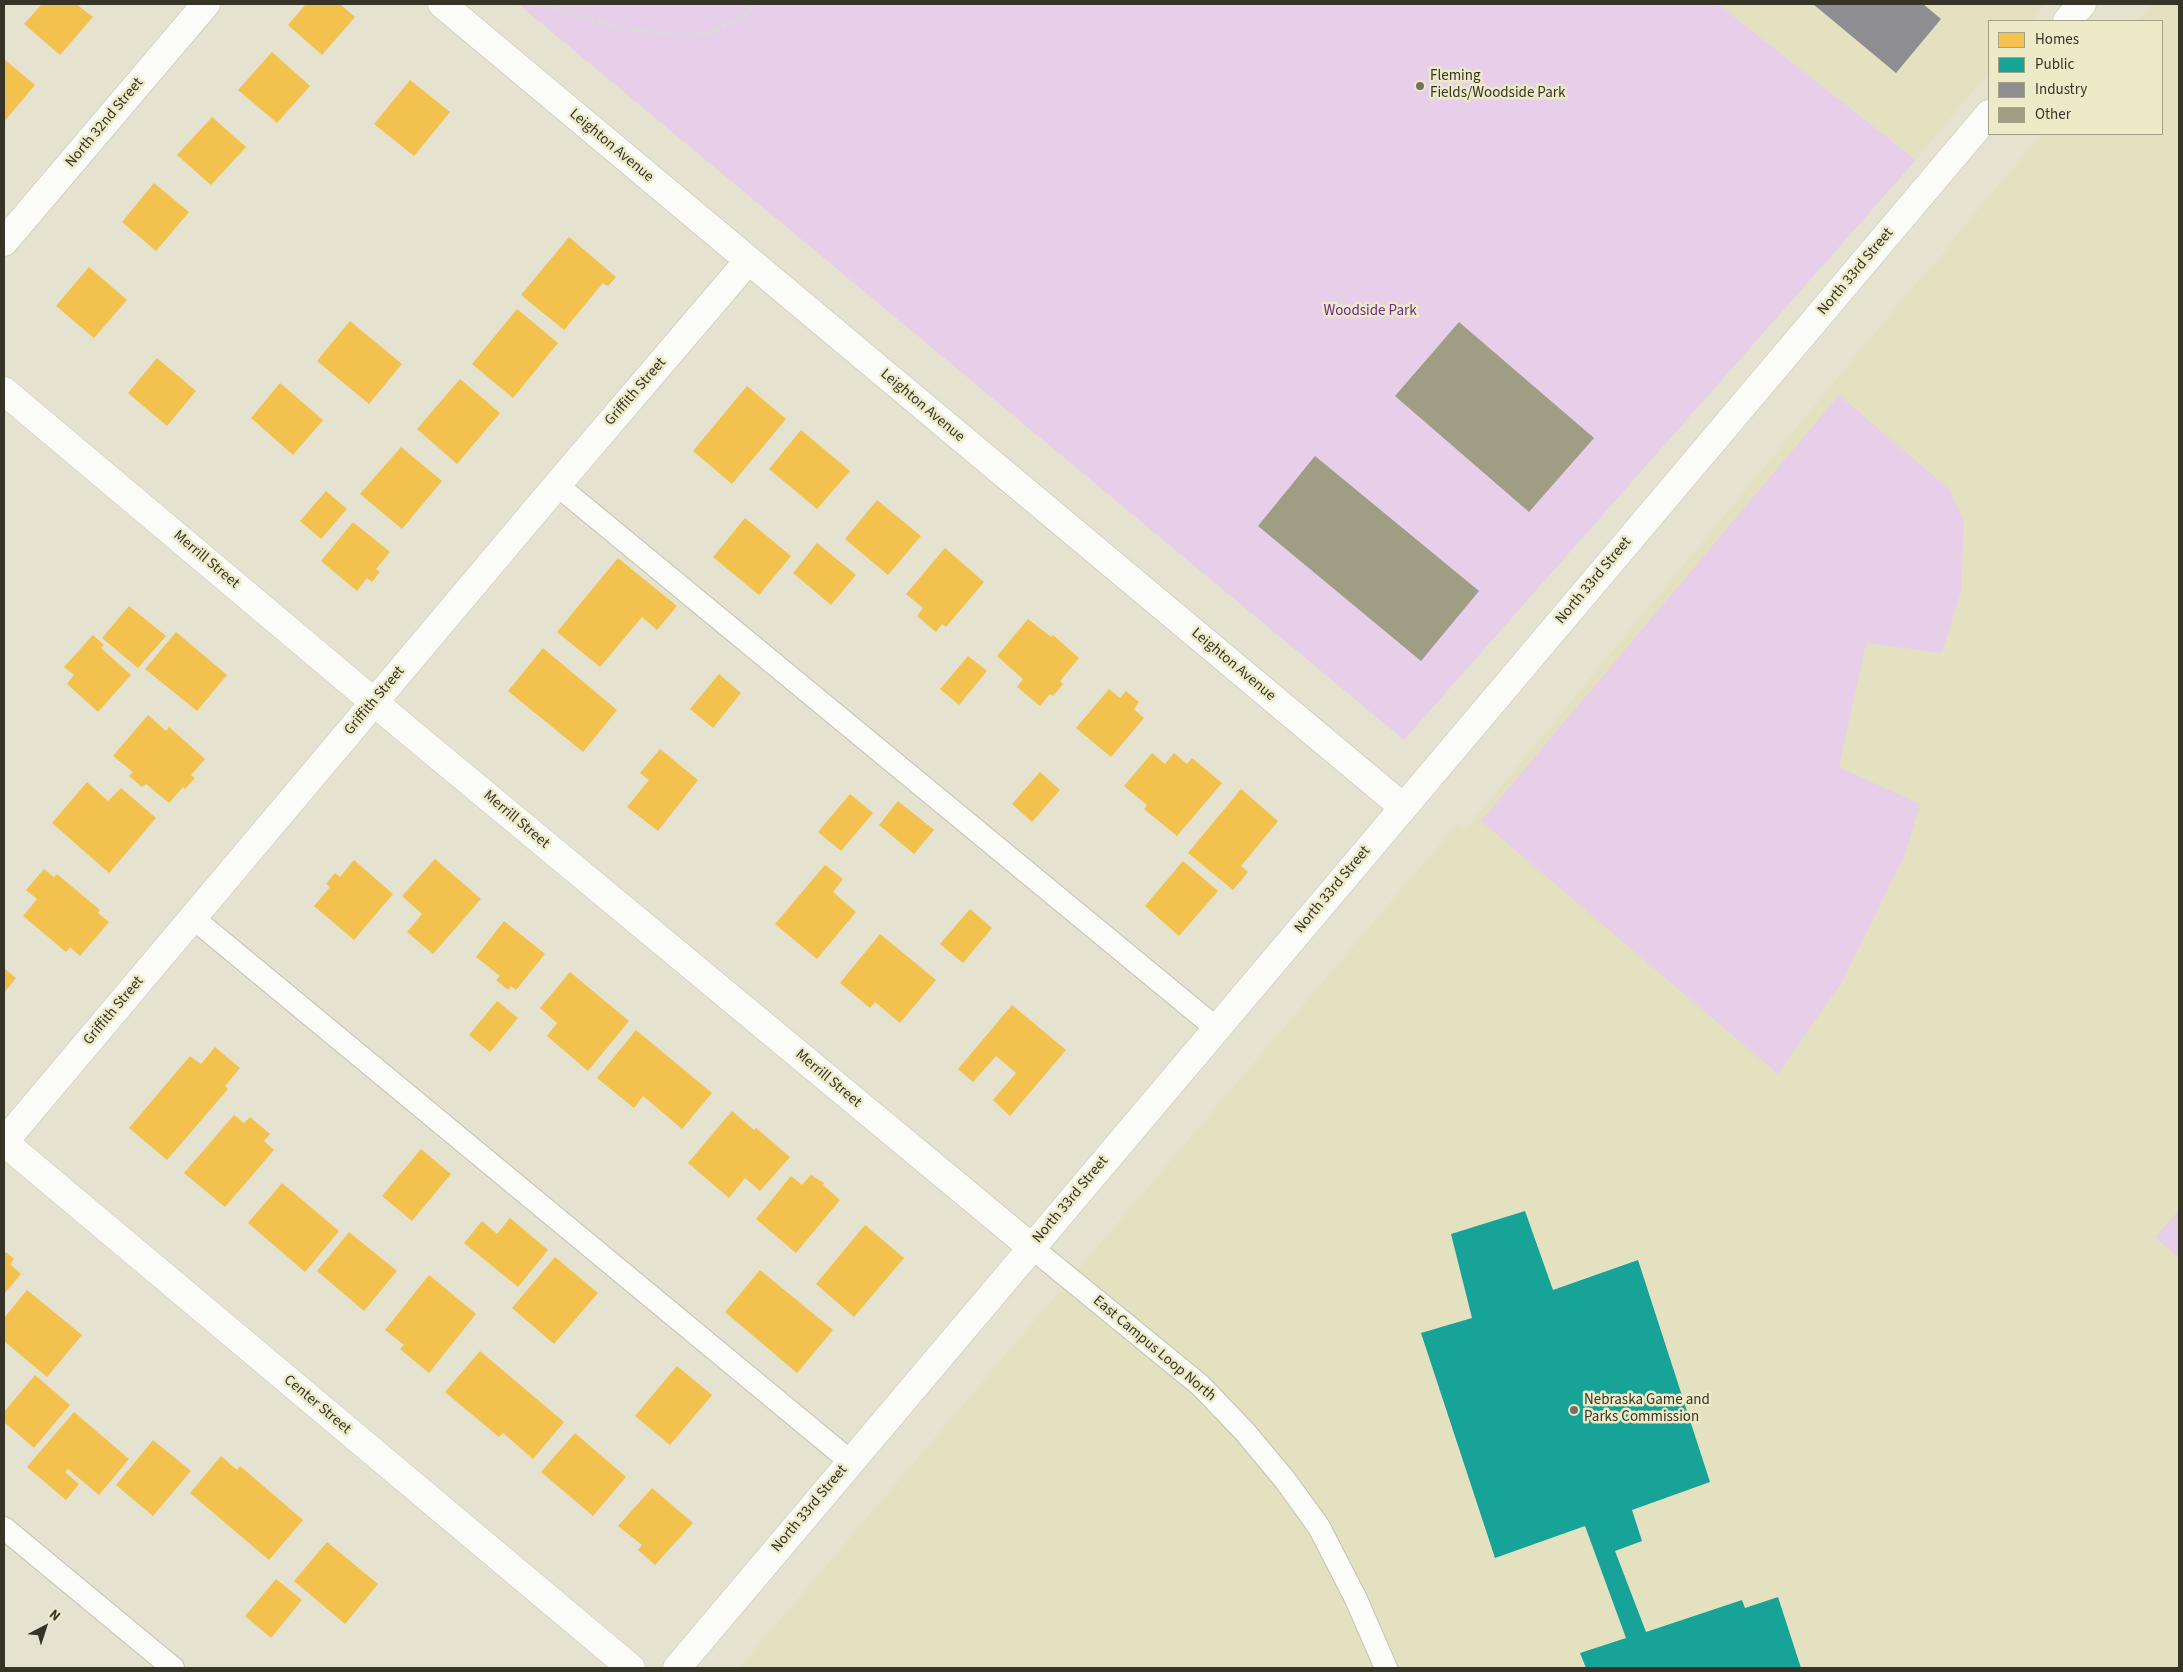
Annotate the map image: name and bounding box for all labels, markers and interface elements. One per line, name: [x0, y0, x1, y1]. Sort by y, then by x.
legend: [1988, 20, 2163, 135]
text: Homes: [2035, 29, 2079, 50]
text: Public: [2035, 54, 2074, 75]
place label: Fleming Fields/Woodside Park: [1430, 68, 1565, 103]
street label: North 32nd Street: [62, 75, 148, 171]
text: Industry: [2035, 79, 2087, 100]
marker: Fleming Fields/Woodside Park: [1414, 80, 1426, 92]
text: Other: [2035, 104, 2071, 125]
street label: Leighton Avenue: [565, 106, 657, 186]
street label: North 33rd Street: [1814, 225, 1898, 319]
park label: Woodside Park: [1323, 303, 1417, 321]
street label: Griffith Street: [602, 354, 670, 430]
street label: Leighton Avenue: [876, 366, 968, 446]
street label: Merrill Street: [169, 527, 243, 593]
street label: North 33rd Street: [1552, 534, 1636, 628]
street label: Leighton Avenue: [1187, 625, 1279, 705]
street label: Griffith Street: [341, 663, 409, 739]
street label: Merrill Street: [479, 787, 553, 853]
street label: North 33rd Street: [1291, 843, 1375, 937]
street label: Griffith Street: [80, 973, 148, 1049]
street label: Merrill Street: [791, 1046, 865, 1112]
street label: North 33rd Street: [1029, 1153, 1113, 1247]
street label: East Campus Loop North: [1089, 1292, 1219, 1406]
street label: Center Street: [280, 1372, 354, 1438]
place label: Nebraska Game and Parks Commission: [1584, 1392, 1710, 1427]
marker: Nebraska Game and Parks Commission: [1568, 1404, 1580, 1416]
street label: North 33rd Street: [768, 1462, 852, 1556]
north arrow: [20, 1602, 70, 1652]
text: N: [45, 1605, 65, 1626]

